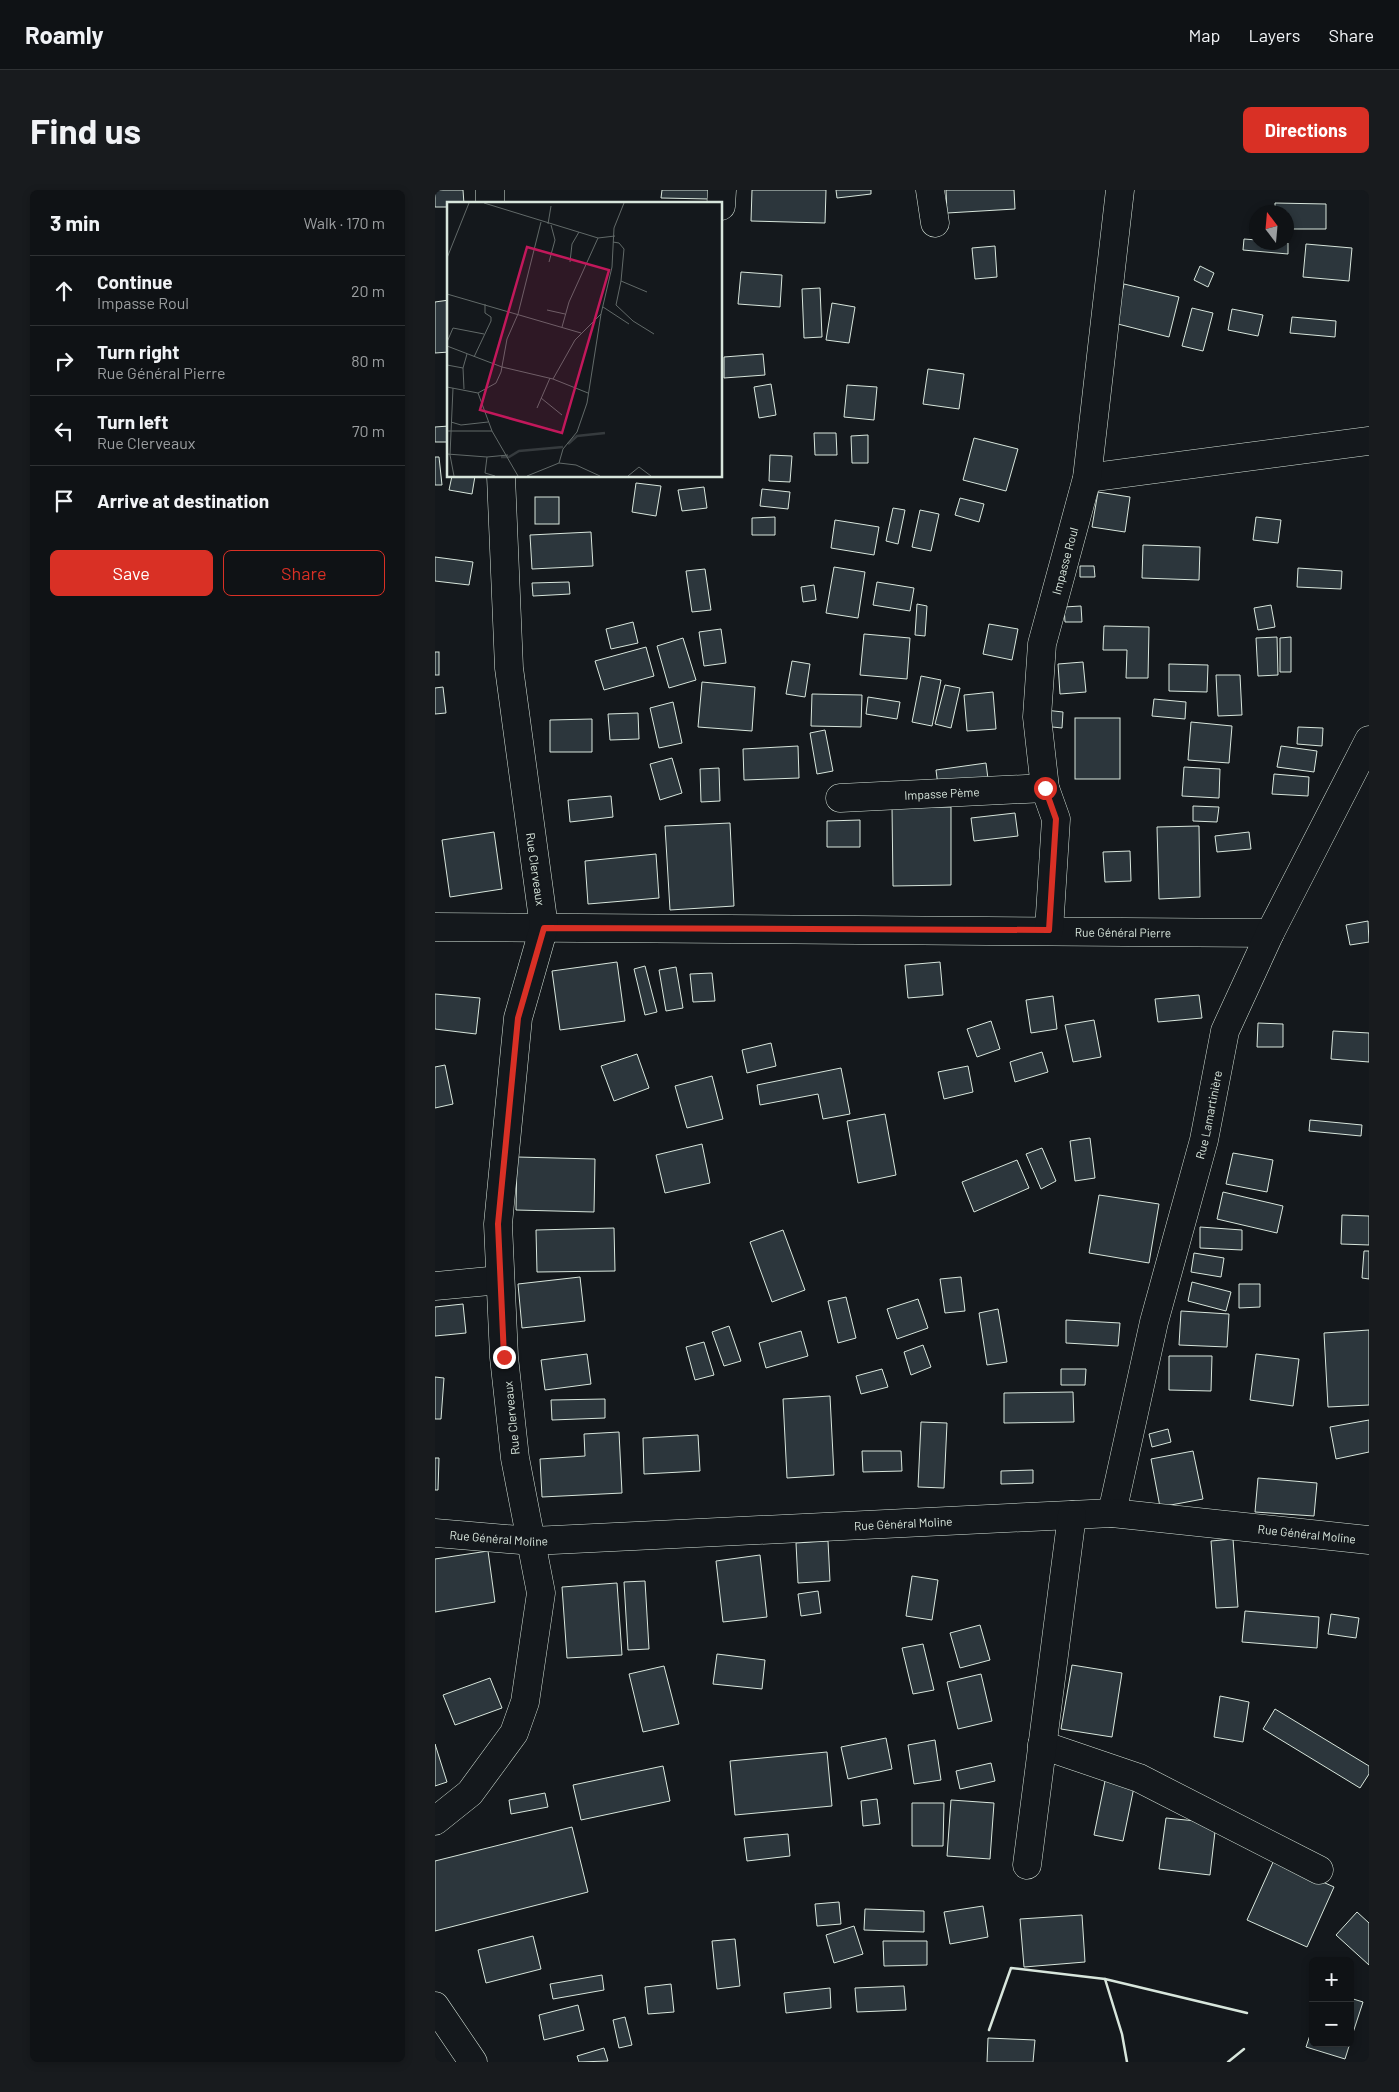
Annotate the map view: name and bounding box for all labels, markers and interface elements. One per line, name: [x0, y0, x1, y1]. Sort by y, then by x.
text: Roamly: [25, 20, 104, 49]
text: Map: [1188, 24, 1220, 46]
text: Layers: [1248, 24, 1301, 46]
text: Share: [1329, 24, 1374, 46]
button: Directions: [1243, 107, 1369, 153]
text: Find us: [30, 109, 141, 151]
inset map: [447, 202, 723, 478]
north arrow: [1249, 205, 1294, 250]
text: 3 min: [50, 210, 100, 235]
text: Walk · 170 m: [303, 213, 385, 232]
text: Continue: [97, 270, 173, 293]
icon: ahead: [50, 277, 78, 305]
text: 20 m: [351, 281, 385, 300]
text: Impasse Roul: [97, 293, 189, 312]
text: Turn right: [97, 340, 179, 363]
icon: right: [50, 347, 78, 375]
text: 80 m: [351, 351, 385, 370]
text: Rue Général Pierre: [97, 363, 225, 382]
text: Turn left: [97, 410, 168, 433]
icon: left: [50, 417, 78, 445]
text: 70 m: [352, 421, 385, 440]
text: Rue Clerveaux: [97, 433, 195, 452]
icon: arrive: [50, 487, 78, 515]
text: Arrive at destination: [97, 489, 269, 512]
street label: Impasse Roul: [1049, 526, 1080, 596]
button: Save: [50, 550, 213, 596]
button: Share: [223, 550, 385, 596]
route start: [1034, 777, 1057, 800]
street label: Impasse Pème: [904, 784, 980, 802]
street label: Rue Clerveaux: [524, 831, 548, 907]
street label: Rue Général Pierre: [1075, 925, 1171, 939]
street label: Rue Lamartinière: [1192, 1069, 1224, 1161]
route end: [493, 1346, 516, 1369]
street label: Rue Clerveaux: [500, 1380, 522, 1455]
street label: Rue Général Moline: [854, 1514, 953, 1532]
street label: Rue Général Moline: [1257, 1521, 1357, 1546]
street label: Rue Général Moline: [449, 1527, 548, 1548]
map controls: [1309, 1957, 1354, 2047]
button: +: [1309, 1957, 1354, 2002]
button: −: [1309, 2002, 1354, 2047]

